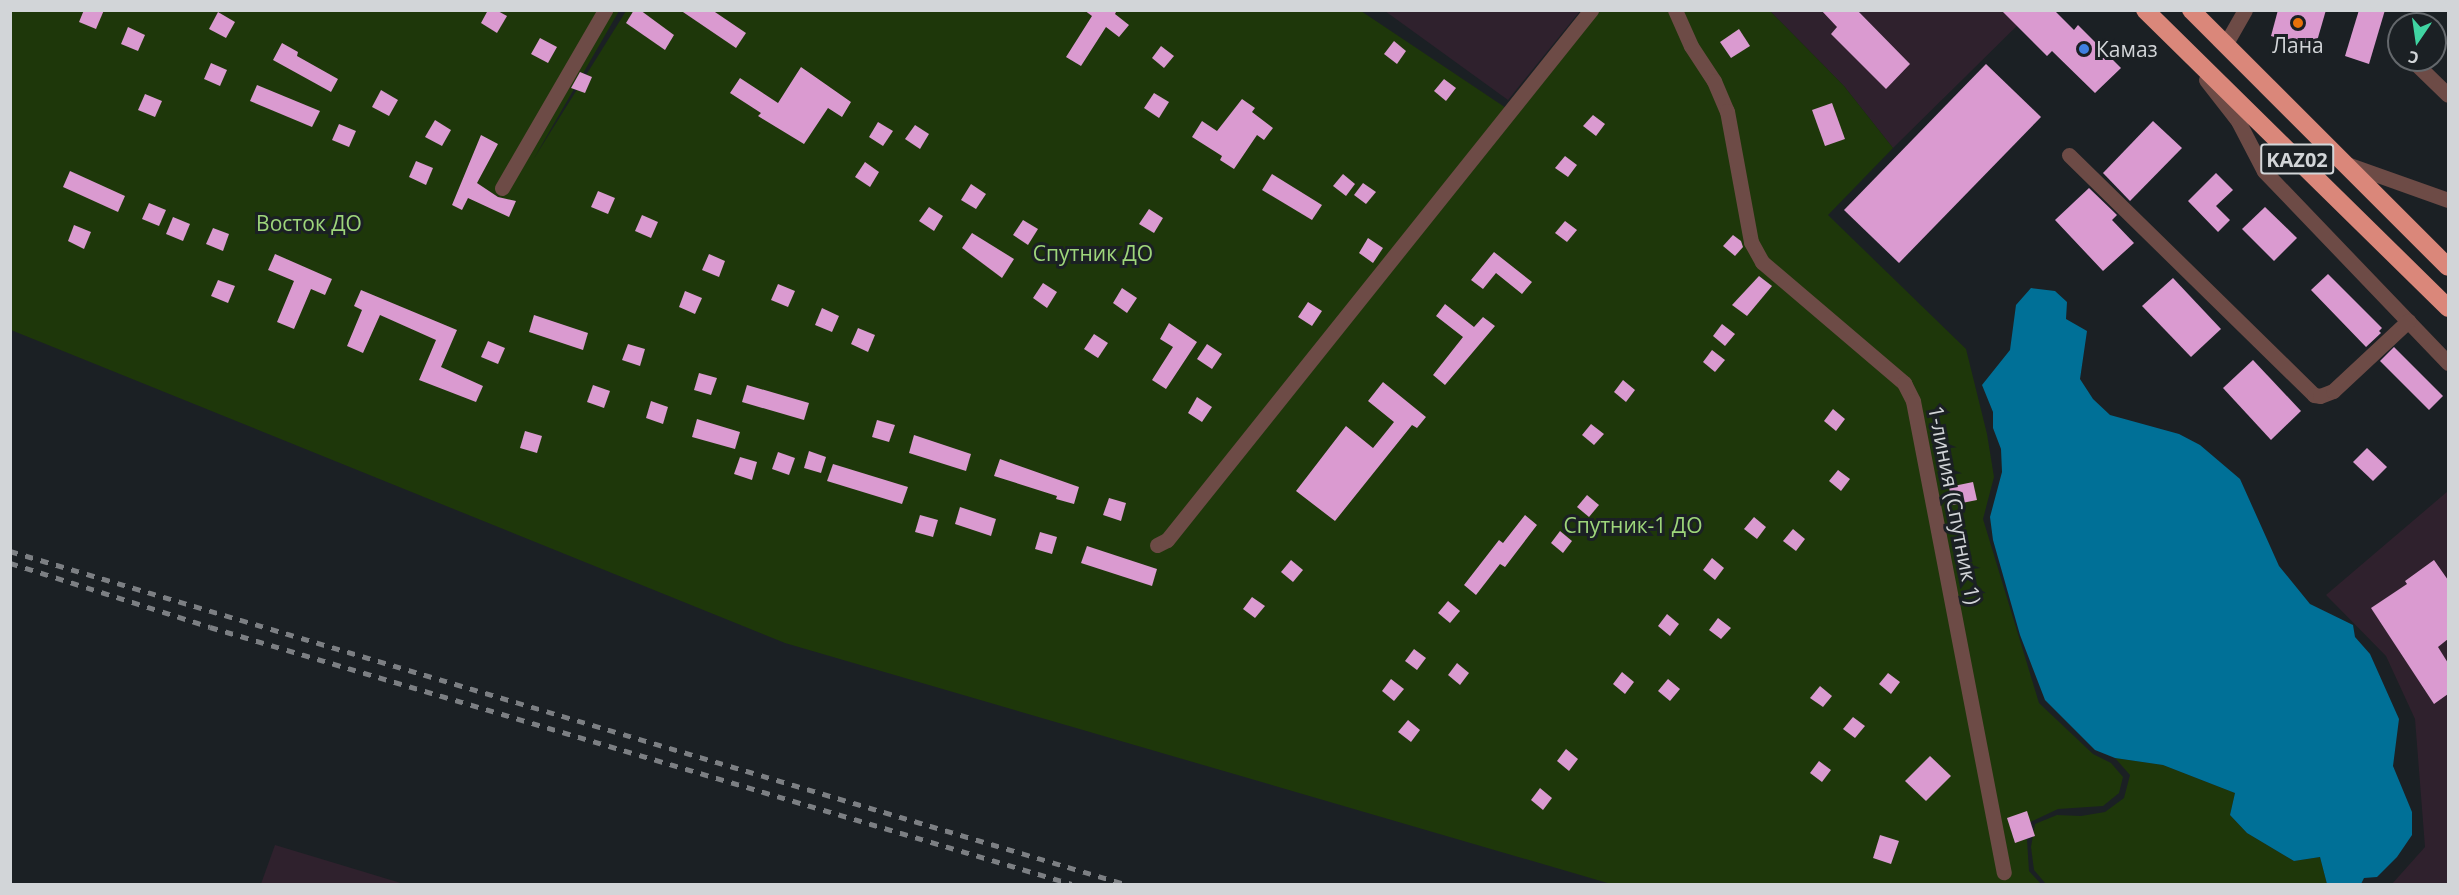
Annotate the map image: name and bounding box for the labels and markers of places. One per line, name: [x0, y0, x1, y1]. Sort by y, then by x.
marker: Лана: [2291, 16, 2305, 30]
place label: Лана: [2272, 32, 2324, 58]
place label: Камаз: [2096, 36, 2158, 62]
marker: Камаз: [2077, 42, 2091, 56]

